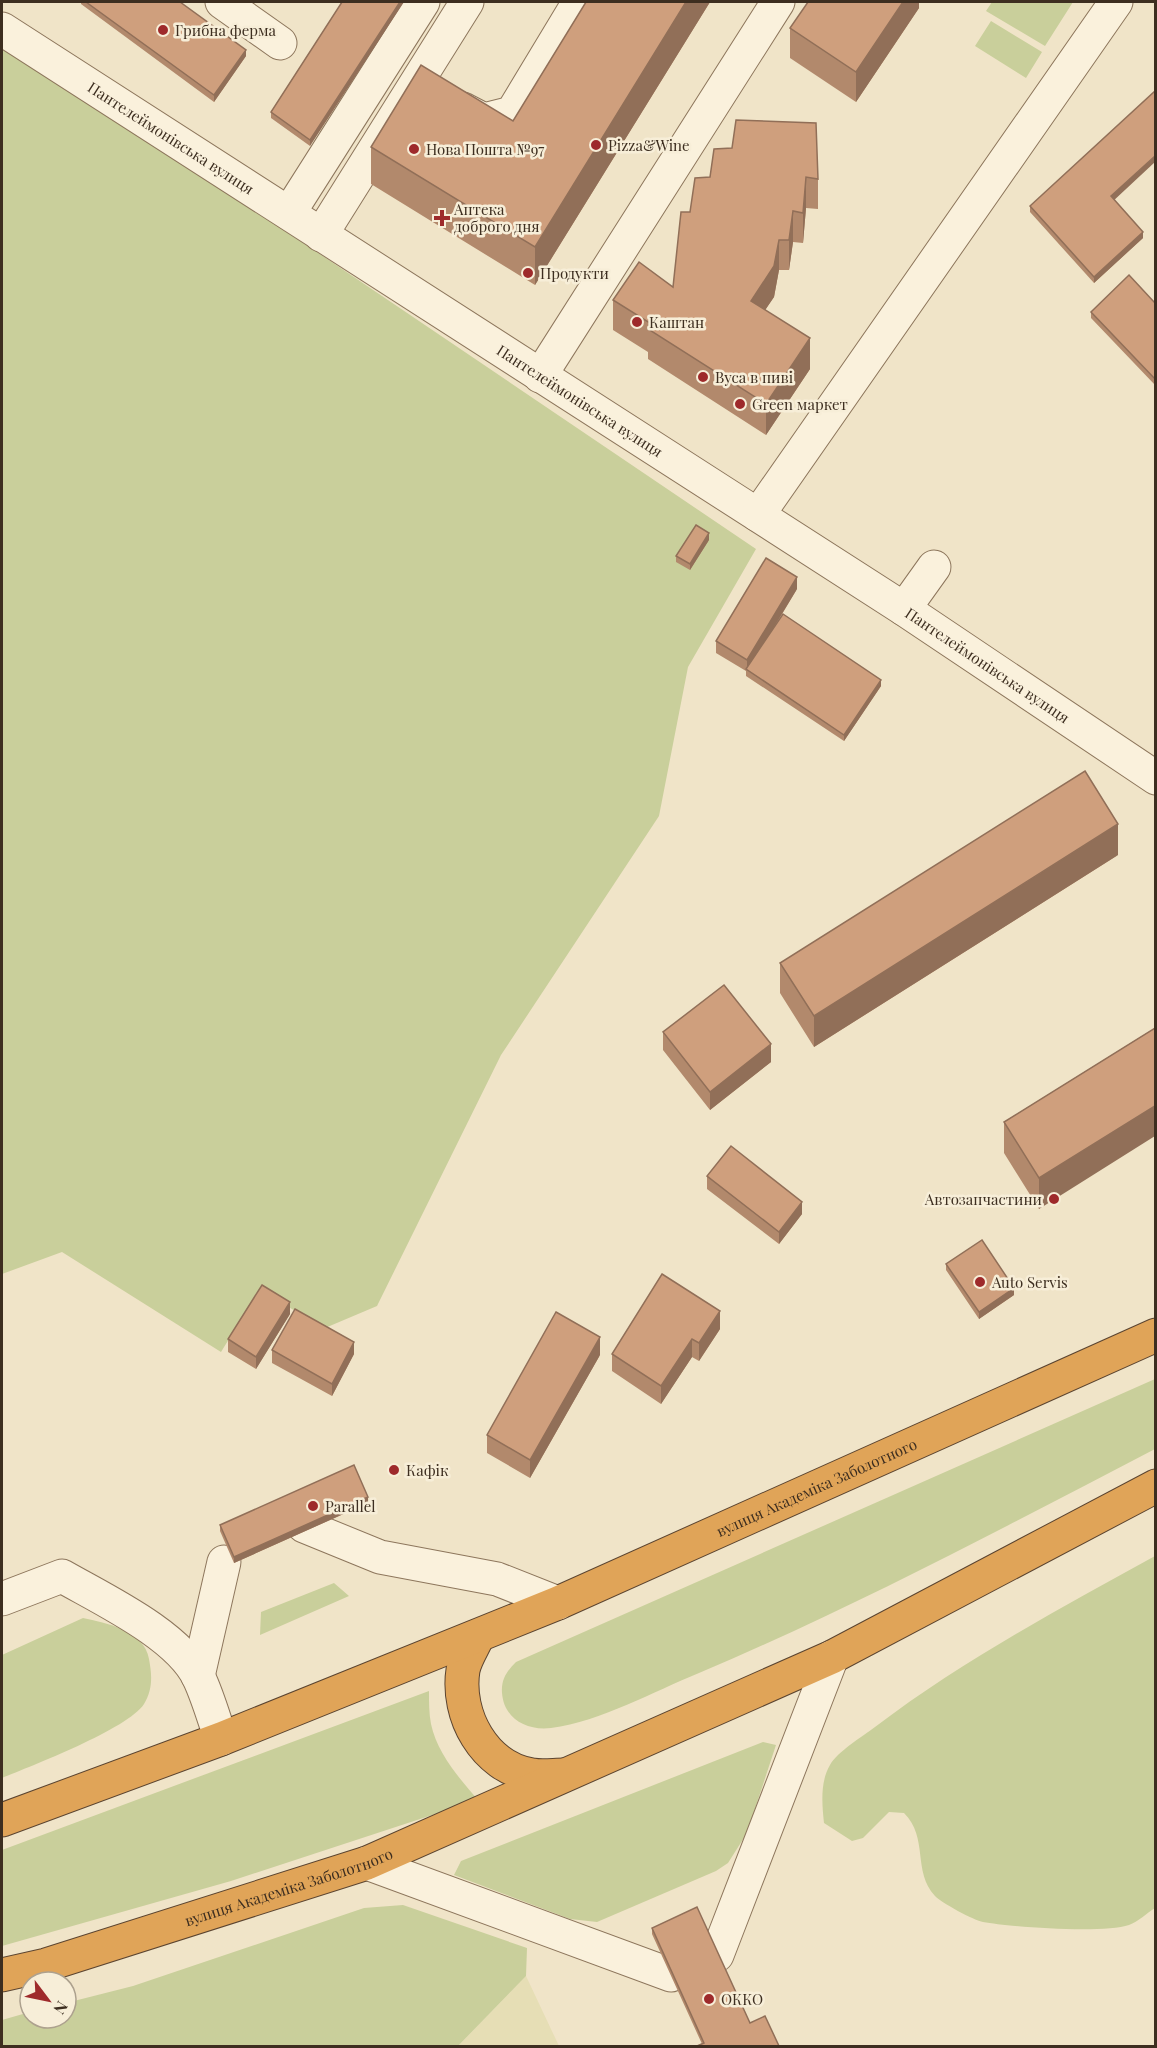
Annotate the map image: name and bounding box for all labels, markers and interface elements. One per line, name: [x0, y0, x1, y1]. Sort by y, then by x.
place label: Грибна ферма: [175, 20, 277, 40]
marker: Грибна ферма: [156, 23, 170, 37]
street label: Пантелеймонівська вулиця: [84, 77, 258, 199]
place label: Pizza&Wine: [608, 135, 690, 155]
marker: Pizza&Wine: [589, 138, 603, 152]
place label: Нова Пошта №97: [426, 139, 544, 159]
marker: Нова Пошта №97: [407, 142, 421, 156]
place label: Аптека доброго дня: [453, 199, 539, 236]
marker: Аптека доброго дня: [435, 211, 449, 225]
place label: Продукти: [540, 263, 609, 283]
marker: Продукти: [521, 266, 535, 280]
place label: Каштан: [649, 312, 704, 332]
marker: Каштан: [630, 315, 644, 329]
street label: Пантелеймонівська вулиця: [493, 340, 667, 461]
place label: Вуса в пиві: [715, 367, 794, 387]
marker: Вуса в пиві: [696, 370, 710, 384]
place label: Green маркет: [752, 394, 848, 414]
marker: Green маркет: [733, 397, 747, 411]
street label: Пантелеймонівська вулиця: [902, 603, 1074, 727]
place label: Автозапчастини: [924, 1189, 1042, 1209]
marker: Автозапчастини: [1047, 1192, 1061, 1206]
place label: Auto Servis: [991, 1272, 1068, 1292]
marker: Auto Servis: [973, 1275, 987, 1289]
street label: вулиця Академіка Заболотного: [713, 1434, 920, 1541]
place label: Кафік: [406, 1460, 449, 1480]
marker: Кафік: [387, 1463, 401, 1477]
place label: Parallel: [325, 1496, 376, 1516]
marker: Parallel: [306, 1499, 320, 1513]
street label: вулиця Академіка Заболотного: [182, 1843, 396, 1930]
north arrow: [18, 1970, 78, 2030]
place label: ОККО: [721, 1989, 763, 2009]
marker: ОККО: [702, 1992, 716, 2006]
text: N: [49, 1998, 73, 2019]

